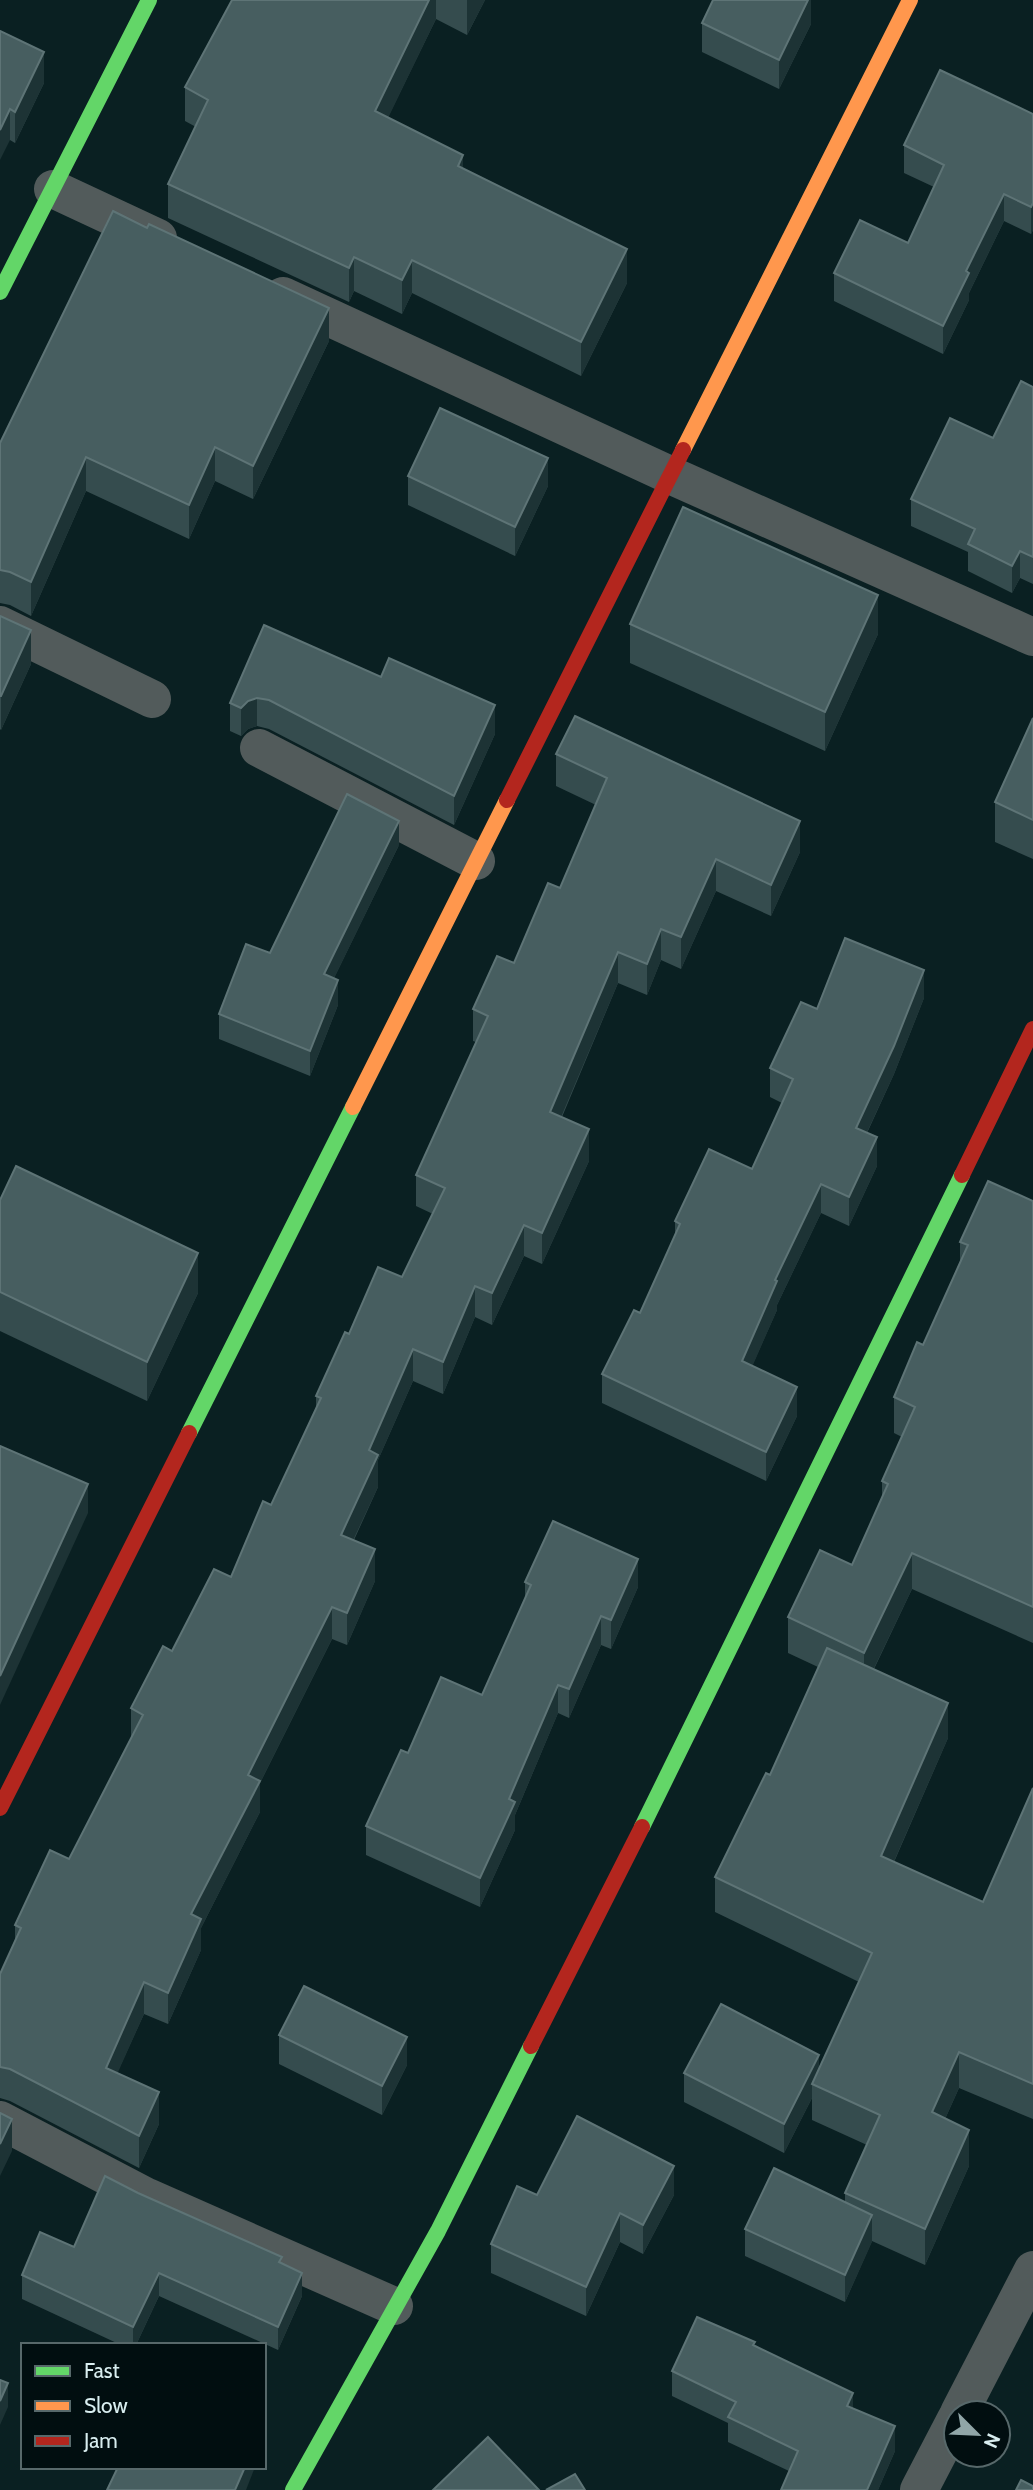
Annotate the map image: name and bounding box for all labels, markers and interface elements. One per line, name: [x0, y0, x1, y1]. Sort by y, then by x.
legend: [21, 2343, 266, 2469]
text: Fast: [84, 2358, 120, 2383]
text: Slow: [84, 2393, 128, 2418]
north arrow: [942, 2399, 1012, 2469]
text: Jam: [83, 2428, 118, 2453]
text: N: [979, 2430, 1005, 2452]

